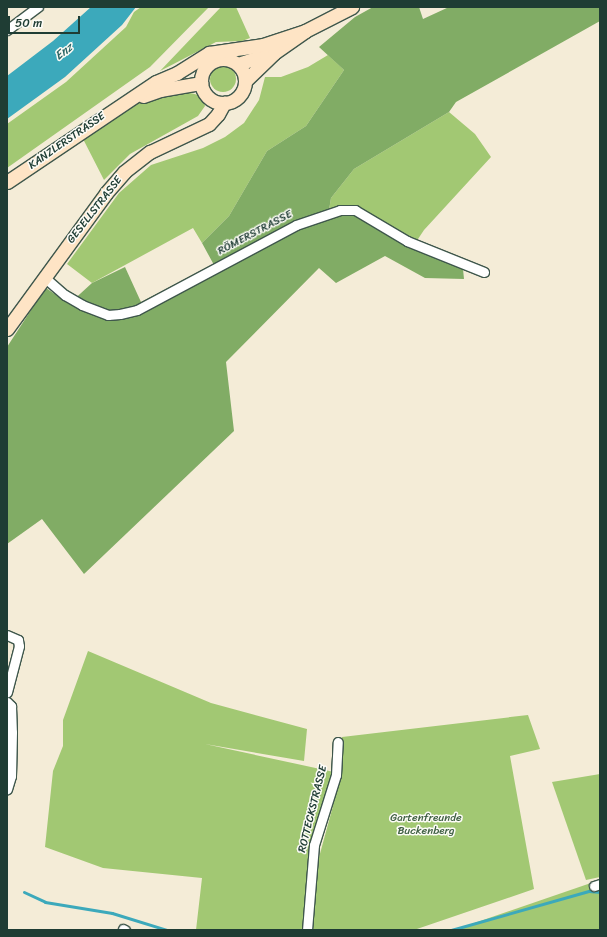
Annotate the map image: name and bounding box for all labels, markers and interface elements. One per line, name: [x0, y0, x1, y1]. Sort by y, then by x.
scale bar: [10, 8, 82, 34]
text: 50 m: [15, 12, 42, 34]
water label: Enz: [52, 41, 76, 63]
street label: KANZLERSTRASSE: [26, 110, 108, 172]
street label: GESELLSTRASSE: [65, 174, 125, 246]
street label: RÖMERSTRASSE: [216, 208, 294, 258]
street label: ROTTECKSTRASSE: [296, 764, 330, 854]
park label: Gartenfreunde Buckenberg: [390, 812, 462, 838]

